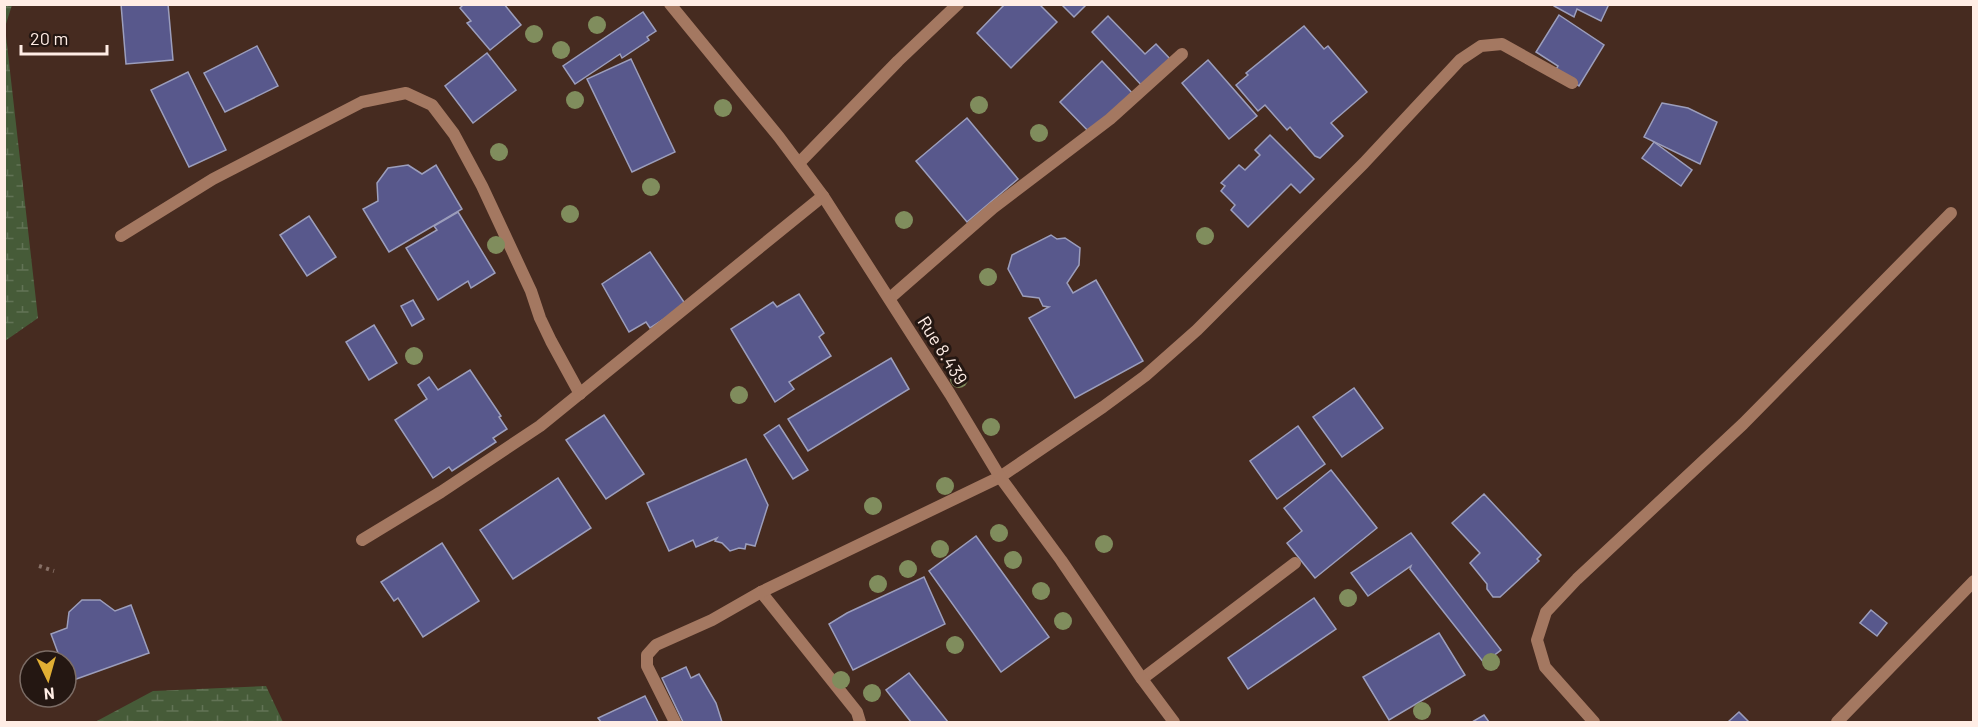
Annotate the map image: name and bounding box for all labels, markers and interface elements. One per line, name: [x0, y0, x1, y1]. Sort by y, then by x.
scale bar: [21, 18, 106, 56]
text: 20 m: [30, 27, 68, 49]
street label: Rue 8.439: [913, 312, 973, 388]
north arrow: [18, 649, 78, 709]
text: N: [43, 685, 55, 704]

